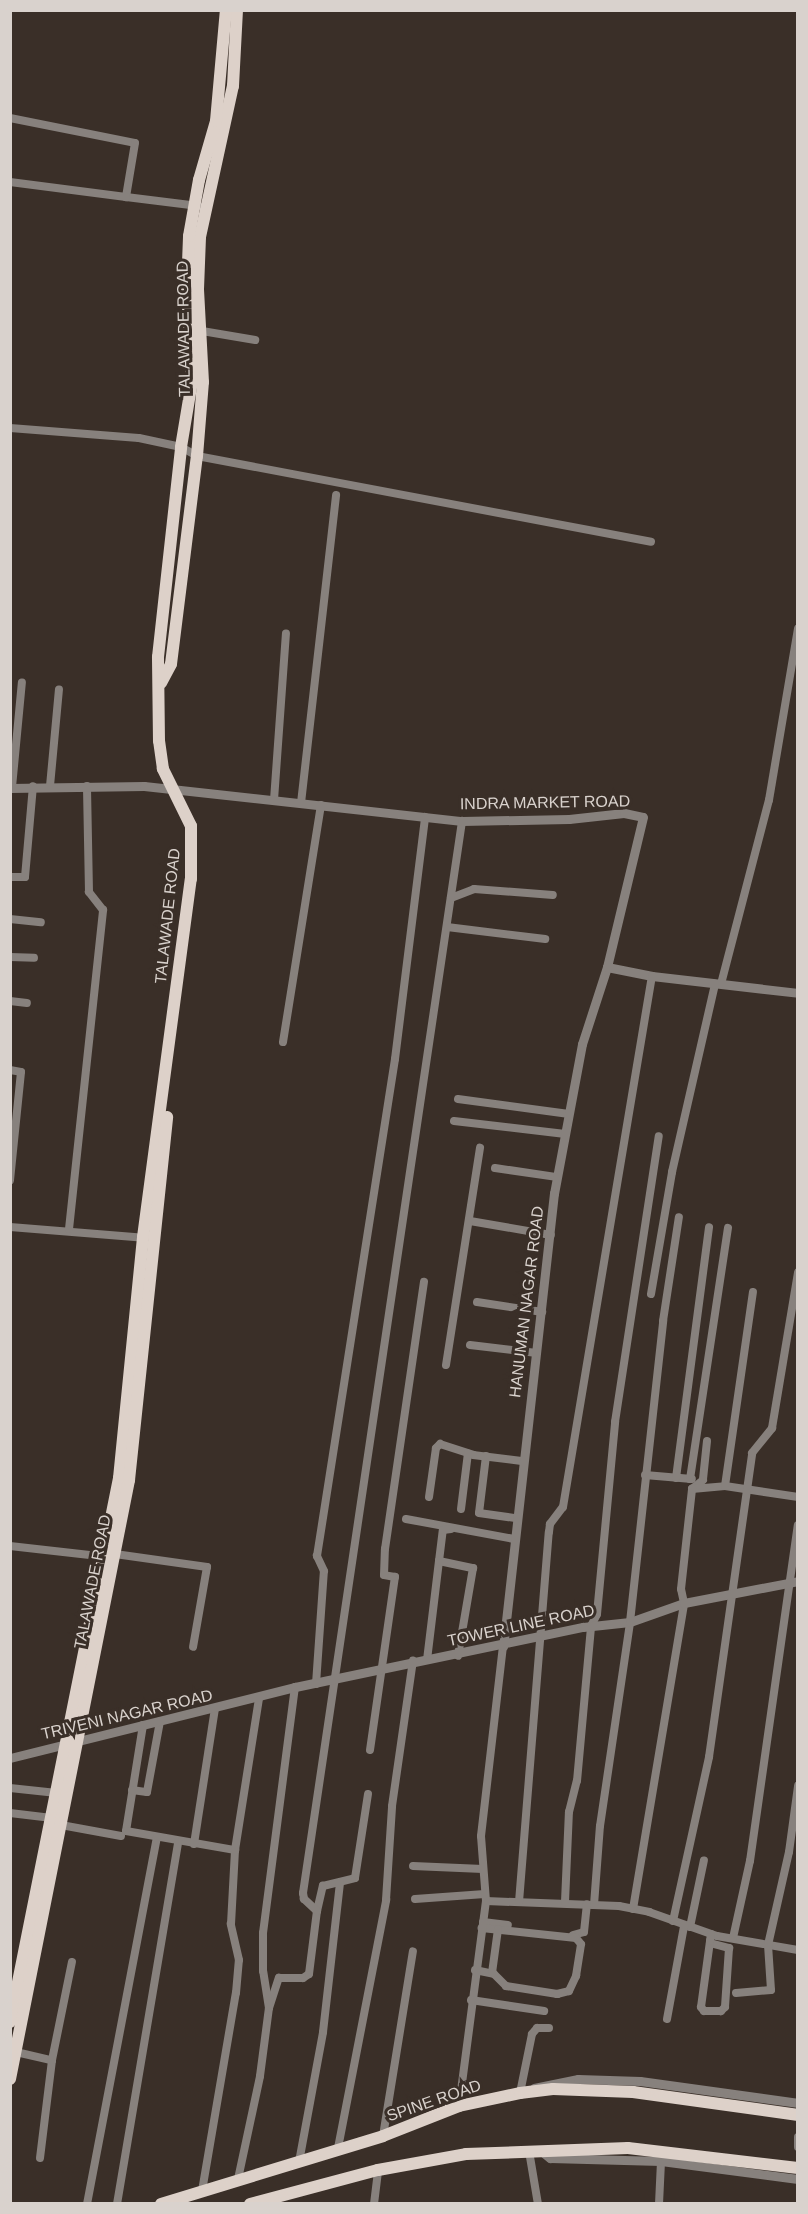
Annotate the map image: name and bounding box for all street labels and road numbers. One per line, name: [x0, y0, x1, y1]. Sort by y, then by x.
street label: TALAWADE ROAD: [173, 261, 195, 397]
street label: INDRA MARKET ROAD: [459, 792, 631, 814]
street label: TALAWADE ROAD: [151, 847, 185, 985]
street label: HANUMAN NAGAR ROAD: [506, 1205, 548, 1399]
street label: TALAWADE ROAD: [71, 1513, 115, 1651]
street label: TOWER LINE ROAD: [446, 1601, 596, 1651]
street label: TRIVENI NAGAR ROAD: [40, 1686, 214, 1744]
street label: SPINE ROAD: [384, 2076, 484, 2126]

